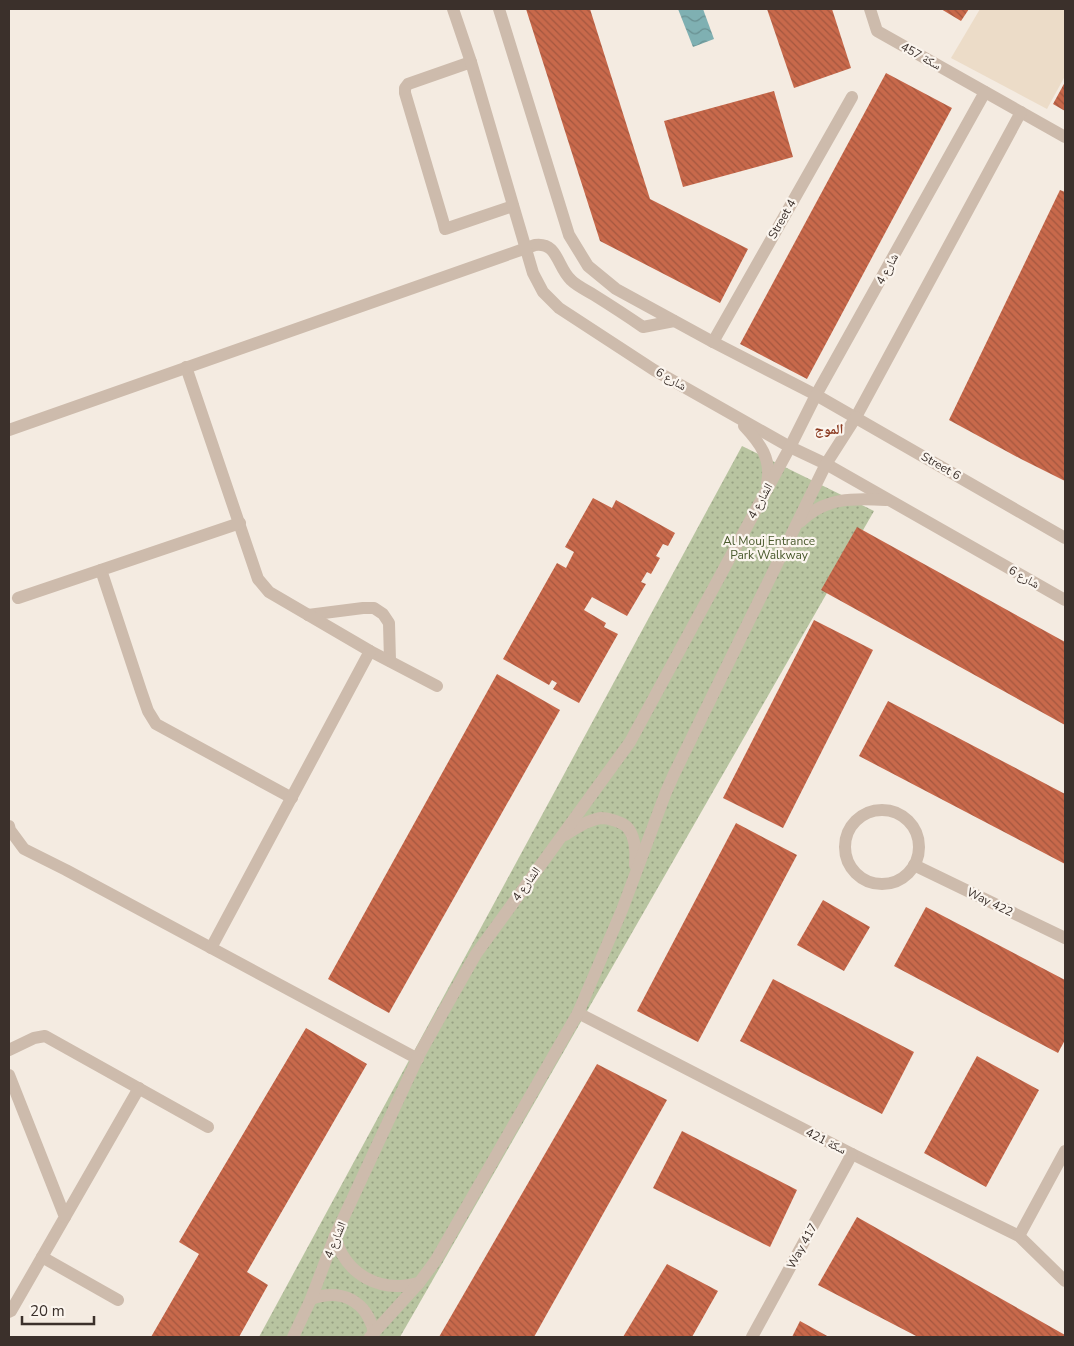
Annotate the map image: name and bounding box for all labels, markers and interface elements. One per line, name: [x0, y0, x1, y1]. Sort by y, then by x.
street label: سكة 457: [898, 38, 944, 74]
street label: Street 4: [764, 196, 800, 242]
street label: شارع 4: [872, 251, 902, 287]
street label: شارع 6: [653, 364, 689, 394]
district label: الموج: [815, 420, 843, 439]
street label: Street 6: [918, 448, 964, 484]
street label: الشارع 4: [744, 480, 776, 522]
park label: Al Mouj Entrance Park Walkway: [723, 533, 815, 563]
street label: شارع 6: [1006, 562, 1042, 592]
street label: الشارع 4: [508, 864, 544, 904]
street label: Way 422: [964, 884, 1016, 920]
street label: سكة 421: [803, 1124, 849, 1158]
street label: الشارع 4: [320, 1219, 350, 1261]
street label: Way 417: [783, 1220, 821, 1272]
scale bar: [22, 1294, 95, 1326]
text: 20 m: [30, 1301, 65, 1321]

